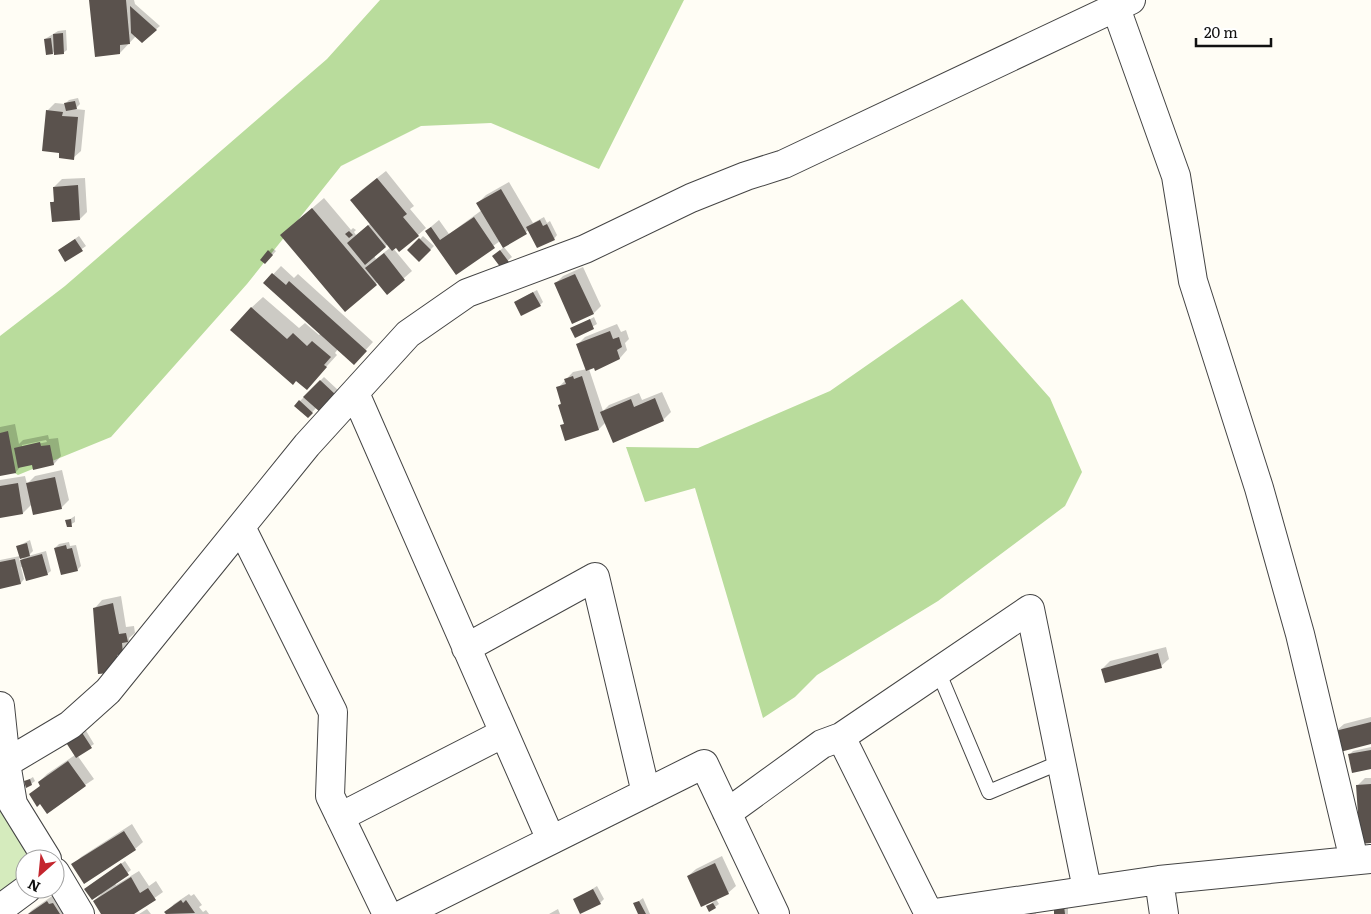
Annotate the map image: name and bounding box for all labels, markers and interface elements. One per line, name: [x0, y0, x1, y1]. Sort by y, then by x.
scale bar: [1196, 15, 1271, 47]
text: 20 m: [1204, 20, 1238, 43]
north arrow: [15, 849, 65, 899]
text: N: [24, 875, 43, 898]

